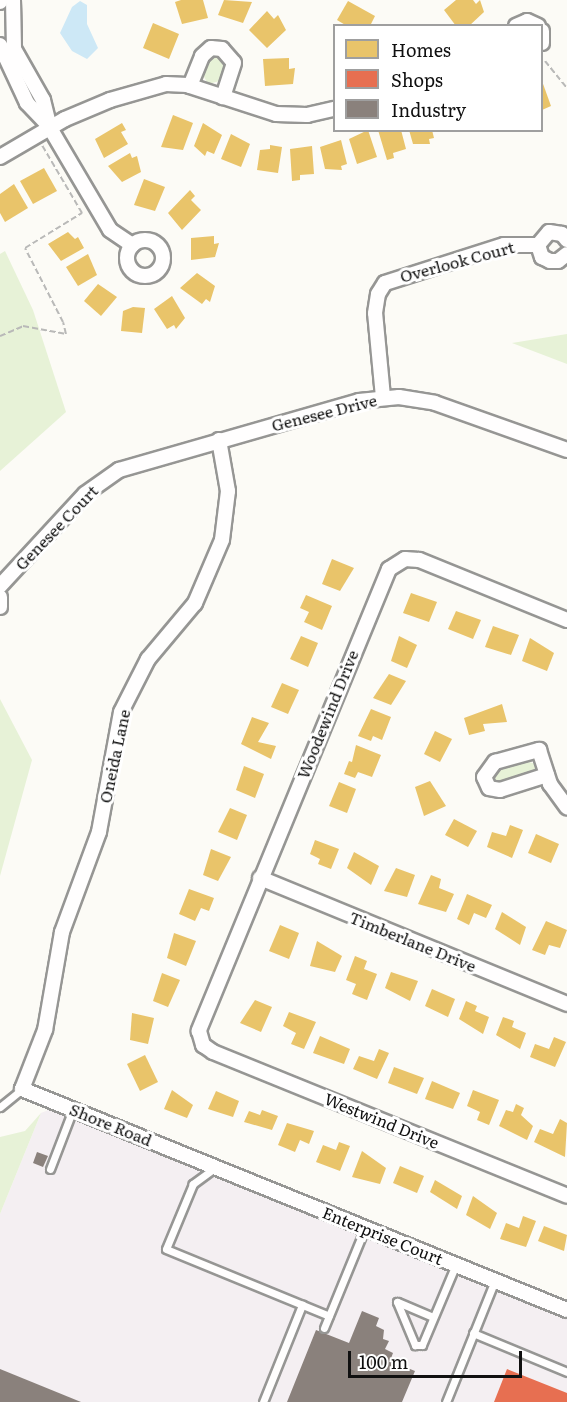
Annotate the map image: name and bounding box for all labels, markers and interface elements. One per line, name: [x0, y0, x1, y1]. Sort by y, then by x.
legend: [333, 24, 543, 132]
text: Homes: [391, 36, 451, 63]
text: Shops: [391, 66, 443, 93]
text: Industry: [391, 96, 466, 123]
street label: Overlook Court: [398, 236, 516, 286]
street label: Genesee Drive: [269, 390, 379, 434]
street label: Genesee Court: [11, 481, 101, 573]
street label: Woodewind Drive: [292, 647, 362, 781]
street label: Oneida Lane: [95, 707, 133, 805]
street label: Timberlane Drive: [347, 907, 479, 975]
street label: Westwind Drive: [322, 1088, 442, 1152]
street label: Shore Road: [67, 1099, 155, 1149]
street label: Enterprise Court: [320, 1202, 446, 1268]
scale bar: [351, 1339, 525, 1377]
text: 100 m: [359, 1348, 408, 1375]

